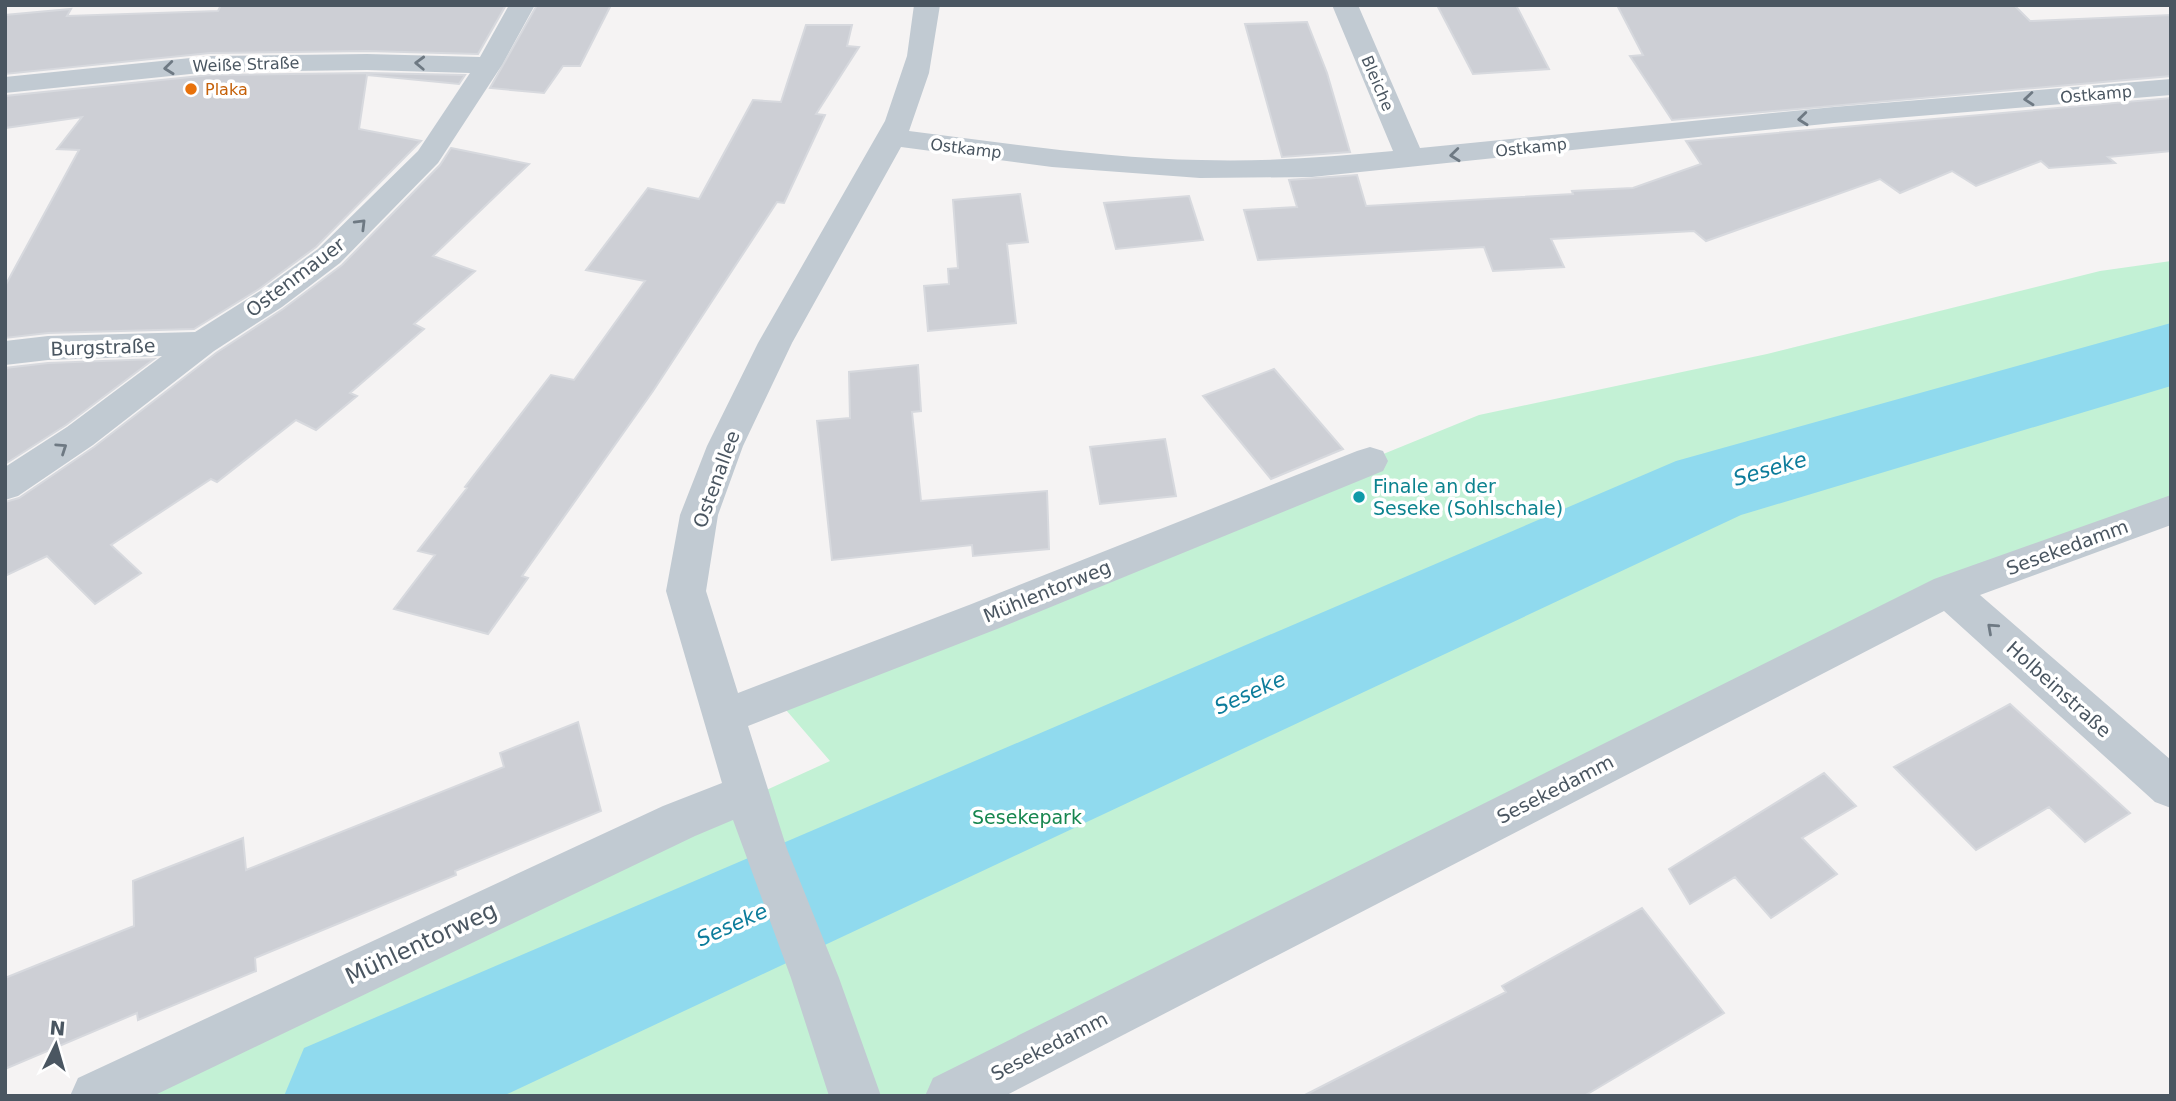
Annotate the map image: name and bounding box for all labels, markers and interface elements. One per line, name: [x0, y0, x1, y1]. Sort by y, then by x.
street label: Weiße Straße: [192, 53, 300, 76]
street label: Bleiche: [1357, 53, 1398, 114]
one-way arrow: [415, 56, 426, 71]
one-way arrow: [163, 60, 174, 75]
place label: Plaka: [205, 80, 248, 99]
marker: Plaka: [183, 81, 199, 97]
street label: Ostkamp: [2059, 82, 2133, 107]
one-way arrow: [2024, 91, 2035, 106]
one-way arrow: [1797, 111, 1809, 126]
street label: Ostkamp: [1494, 134, 1568, 161]
street label: Ostkamp: [929, 135, 1003, 162]
one-way arrow: [1449, 148, 1461, 163]
one-way arrow: [353, 220, 366, 233]
street label: Ostenmauer: [241, 233, 349, 321]
street label: Burgstraße: [50, 334, 156, 360]
street label: Ostenallee: [688, 427, 744, 531]
one-way arrow: [54, 444, 67, 456]
water label: Seseke: [1731, 447, 1809, 491]
place label: Finale an der Seseke (Sohlschale): [1373, 475, 1563, 519]
marker: Finale an der Seseke (Sohlschale): [1351, 489, 1367, 505]
street label: Sesekedamm: [2003, 515, 2131, 579]
street label: Mühlentorweg: [980, 555, 1114, 627]
one-way arrow: [1987, 624, 2000, 637]
street label: Holbeinstraße: [2002, 636, 2116, 742]
water label: Seseke: [1211, 667, 1289, 719]
street label: Sesekedamm: [1493, 750, 1617, 828]
park label: Sesekepark: [972, 806, 1082, 828]
street label: Mühlentorweg: [341, 897, 501, 989]
water label: Seseke: [693, 899, 771, 951]
street label: Sesekedamm: [987, 1007, 1111, 1085]
north arrow: [21, 1010, 91, 1080]
text: N: [49, 1016, 66, 1040]

